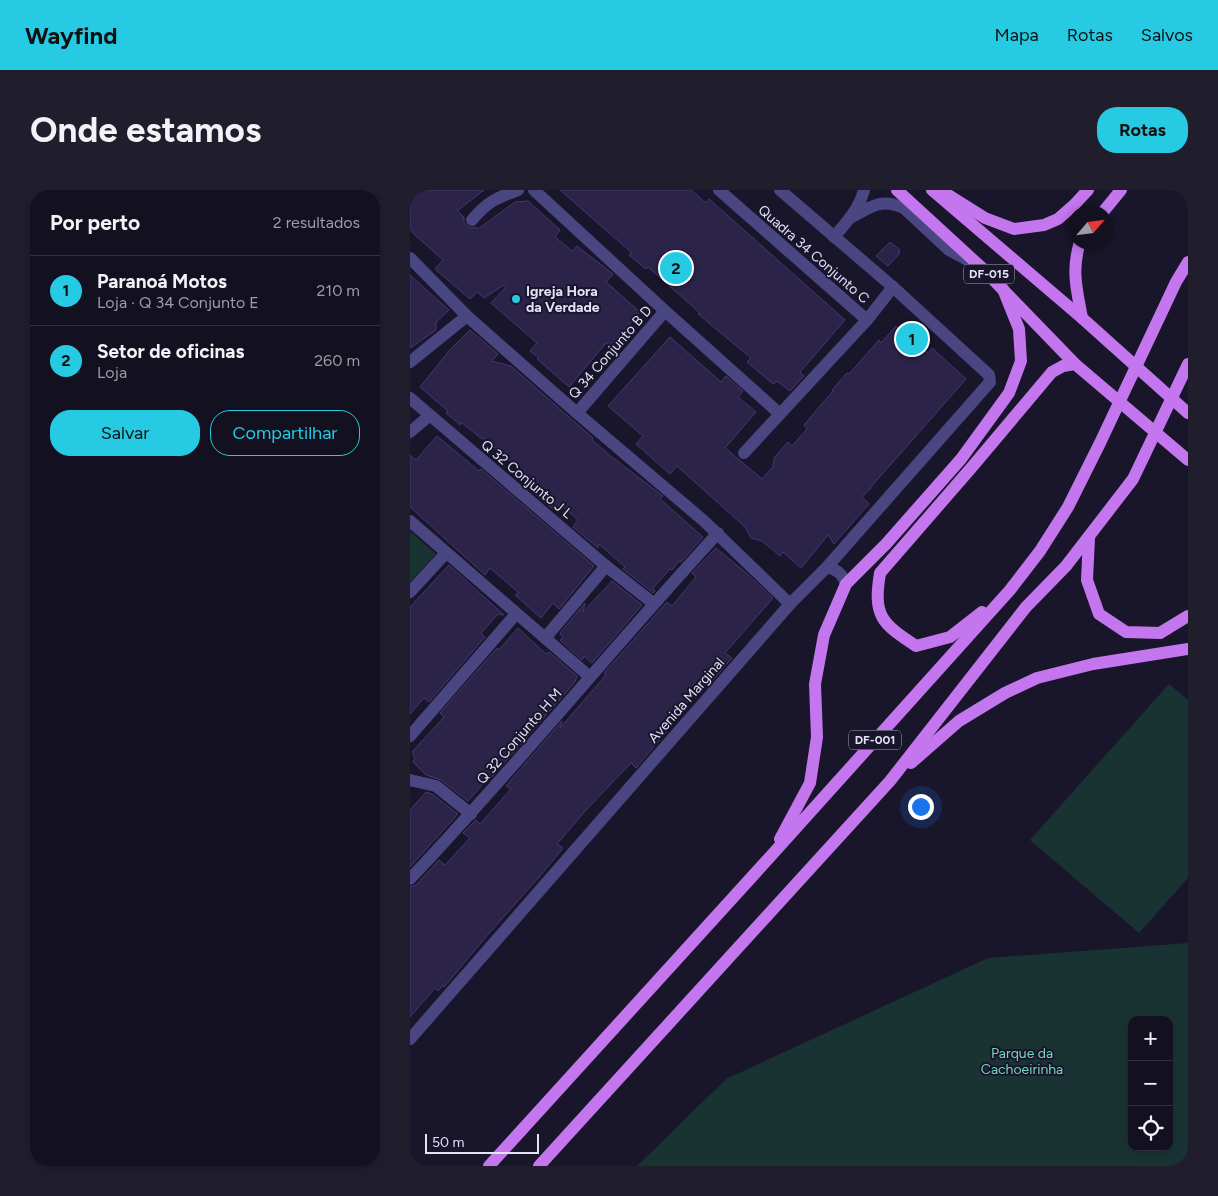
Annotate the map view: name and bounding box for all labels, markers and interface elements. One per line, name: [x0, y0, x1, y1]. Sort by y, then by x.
text: Wayfind: [25, 21, 118, 50]
text: Mapa: [995, 24, 1039, 46]
text: Rotas: [1067, 24, 1113, 46]
text: Salvos: [1141, 24, 1193, 46]
button: Rotas: [1097, 107, 1188, 153]
text: Onde estamos: [30, 109, 261, 151]
street label: Quadra 34 Conjunto C: [755, 202, 873, 307]
north arrow: [1068, 205, 1113, 250]
text: Por perto: [50, 210, 140, 235]
text: 2 resultados: [273, 213, 360, 232]
pin: 2: [660, 249, 692, 287]
road number: DF-015: [964, 264, 1014, 284]
text: Paranoá Motos: [97, 270, 227, 293]
text: 1: [63, 281, 69, 300]
text: 210 m: [317, 281, 360, 300]
place label: Igreja Hora da Verdade: [526, 283, 600, 316]
text: Loja · Q 34 Conjunto E: [97, 293, 259, 312]
marker: Igreja Hora da Verdade: [510, 293, 522, 305]
street label: Q 34 Conjunto B D: [565, 302, 656, 402]
pin: 1: [896, 320, 928, 358]
text: Setor de oficinas: [97, 340, 244, 363]
text: 2: [61, 351, 71, 370]
text: 260 m: [314, 351, 360, 370]
text: Loja: [97, 363, 127, 382]
button: Salvar: [50, 410, 200, 456]
button: Compartilhar: [210, 410, 360, 456]
street label: Q 32 Conjunto J L: [478, 436, 576, 523]
street label: Avenida Marginal: [645, 654, 728, 746]
street label: Q 32 Conjunto H M: [473, 685, 566, 788]
road number: DF-001: [849, 730, 901, 750]
your location: [908, 794, 934, 820]
map controls: [1128, 1016, 1173, 1151]
button: +: [1128, 1016, 1173, 1061]
park label: Parque da Cachoeirinha: [981, 1045, 1063, 1078]
button: −: [1128, 1061, 1173, 1106]
button: locate: [1128, 1106, 1173, 1151]
scale bar: [425, 1131, 539, 1154]
text: 50 m: [432, 1134, 464, 1151]

